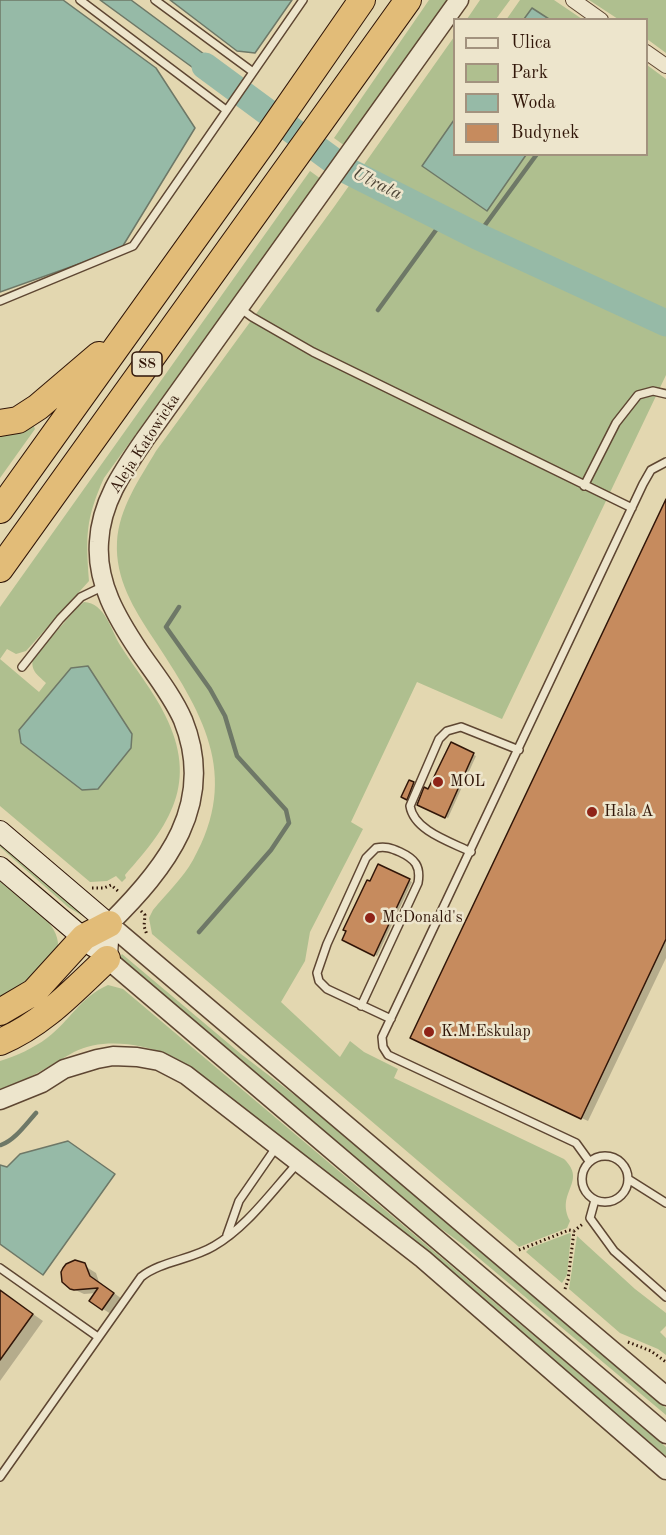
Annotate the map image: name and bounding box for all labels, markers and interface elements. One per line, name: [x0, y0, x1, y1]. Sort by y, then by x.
legend: [453, 18, 648, 156]
text: Ulica: [511, 34, 552, 52]
text: Park: [511, 64, 548, 82]
text: Woda: [511, 94, 556, 112]
text: Budynek: [511, 124, 579, 142]
water label: Utrata: [349, 163, 405, 205]
road number: S8: [132, 352, 162, 376]
street label: Aleja Katowicka: [106, 391, 184, 497]
place label: MOL: [450, 772, 485, 792]
marker: MOL: [431, 775, 445, 789]
place label: Hala A: [604, 802, 653, 822]
marker: Hala A: [585, 805, 599, 819]
place label: McDonald's: [382, 908, 463, 928]
marker: McDonald's: [363, 911, 377, 925]
place label: K.M.Eskulap: [441, 1022, 531, 1042]
marker: K.M.Eskulap: [422, 1025, 436, 1039]

